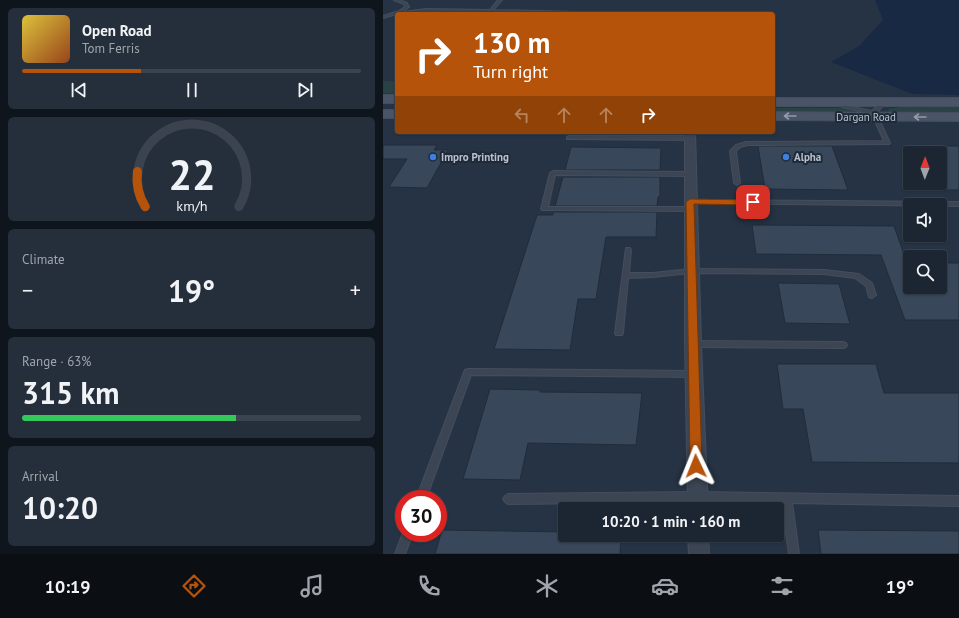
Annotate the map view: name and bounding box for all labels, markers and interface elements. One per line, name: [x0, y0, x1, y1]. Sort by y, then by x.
text: Open Road: [82, 21, 152, 40]
text: 130 m: [473, 24, 550, 61]
icon: right: [407, 28, 459, 80]
text: Tom Ferris: [82, 40, 140, 57]
text: Turn right: [473, 60, 548, 83]
icon: previous: [68, 79, 90, 101]
icon: pause: [181, 79, 203, 101]
icon: next: [294, 79, 316, 101]
icon: left: [511, 104, 533, 126]
icon: ahead: [553, 104, 575, 126]
icon: ahead: [595, 104, 617, 126]
icon: right: [637, 104, 659, 126]
street label: Dargan Road: [836, 110, 896, 124]
one-way arrow: [784, 112, 797, 120]
one-way arrow: [914, 113, 927, 121]
north arrow: [903, 146, 947, 190]
map controls: [903, 146, 947, 294]
text: 22: [168, 147, 215, 200]
place label: Impro Printing: [441, 150, 509, 164]
place label: Alpha: [794, 150, 821, 164]
marker: Impro Printing: [428, 152, 438, 162]
marker: Alpha: [781, 152, 791, 162]
pin: [736, 185, 770, 219]
icon: arrive: [742, 191, 764, 213]
text: km/h: [176, 195, 207, 214]
button: sound: [903, 198, 947, 242]
button: search: [903, 250, 947, 294]
text: Climate: [22, 251, 65, 268]
text: 19°: [168, 271, 215, 310]
text: −: [22, 276, 33, 304]
text: +: [350, 276, 361, 304]
text: Range · 63%: [22, 353, 91, 370]
text: 315 km: [22, 373, 120, 412]
position arrow: [675, 445, 717, 487]
text: Arrival: [22, 468, 58, 485]
text: 10:20: [22, 488, 98, 527]
speed limit sign: 30: [395, 490, 447, 542]
text: 10:20 · 1 min · 160 m: [602, 512, 740, 531]
icon: directions: [180, 572, 208, 600]
icon: music: [298, 572, 326, 600]
icon: phone: [415, 572, 443, 600]
icon: climate: [533, 572, 561, 600]
icon: car: [651, 572, 679, 600]
icon: filters: [768, 572, 796, 600]
text: 10:19: [45, 575, 90, 598]
text: 19°: [886, 575, 914, 598]

